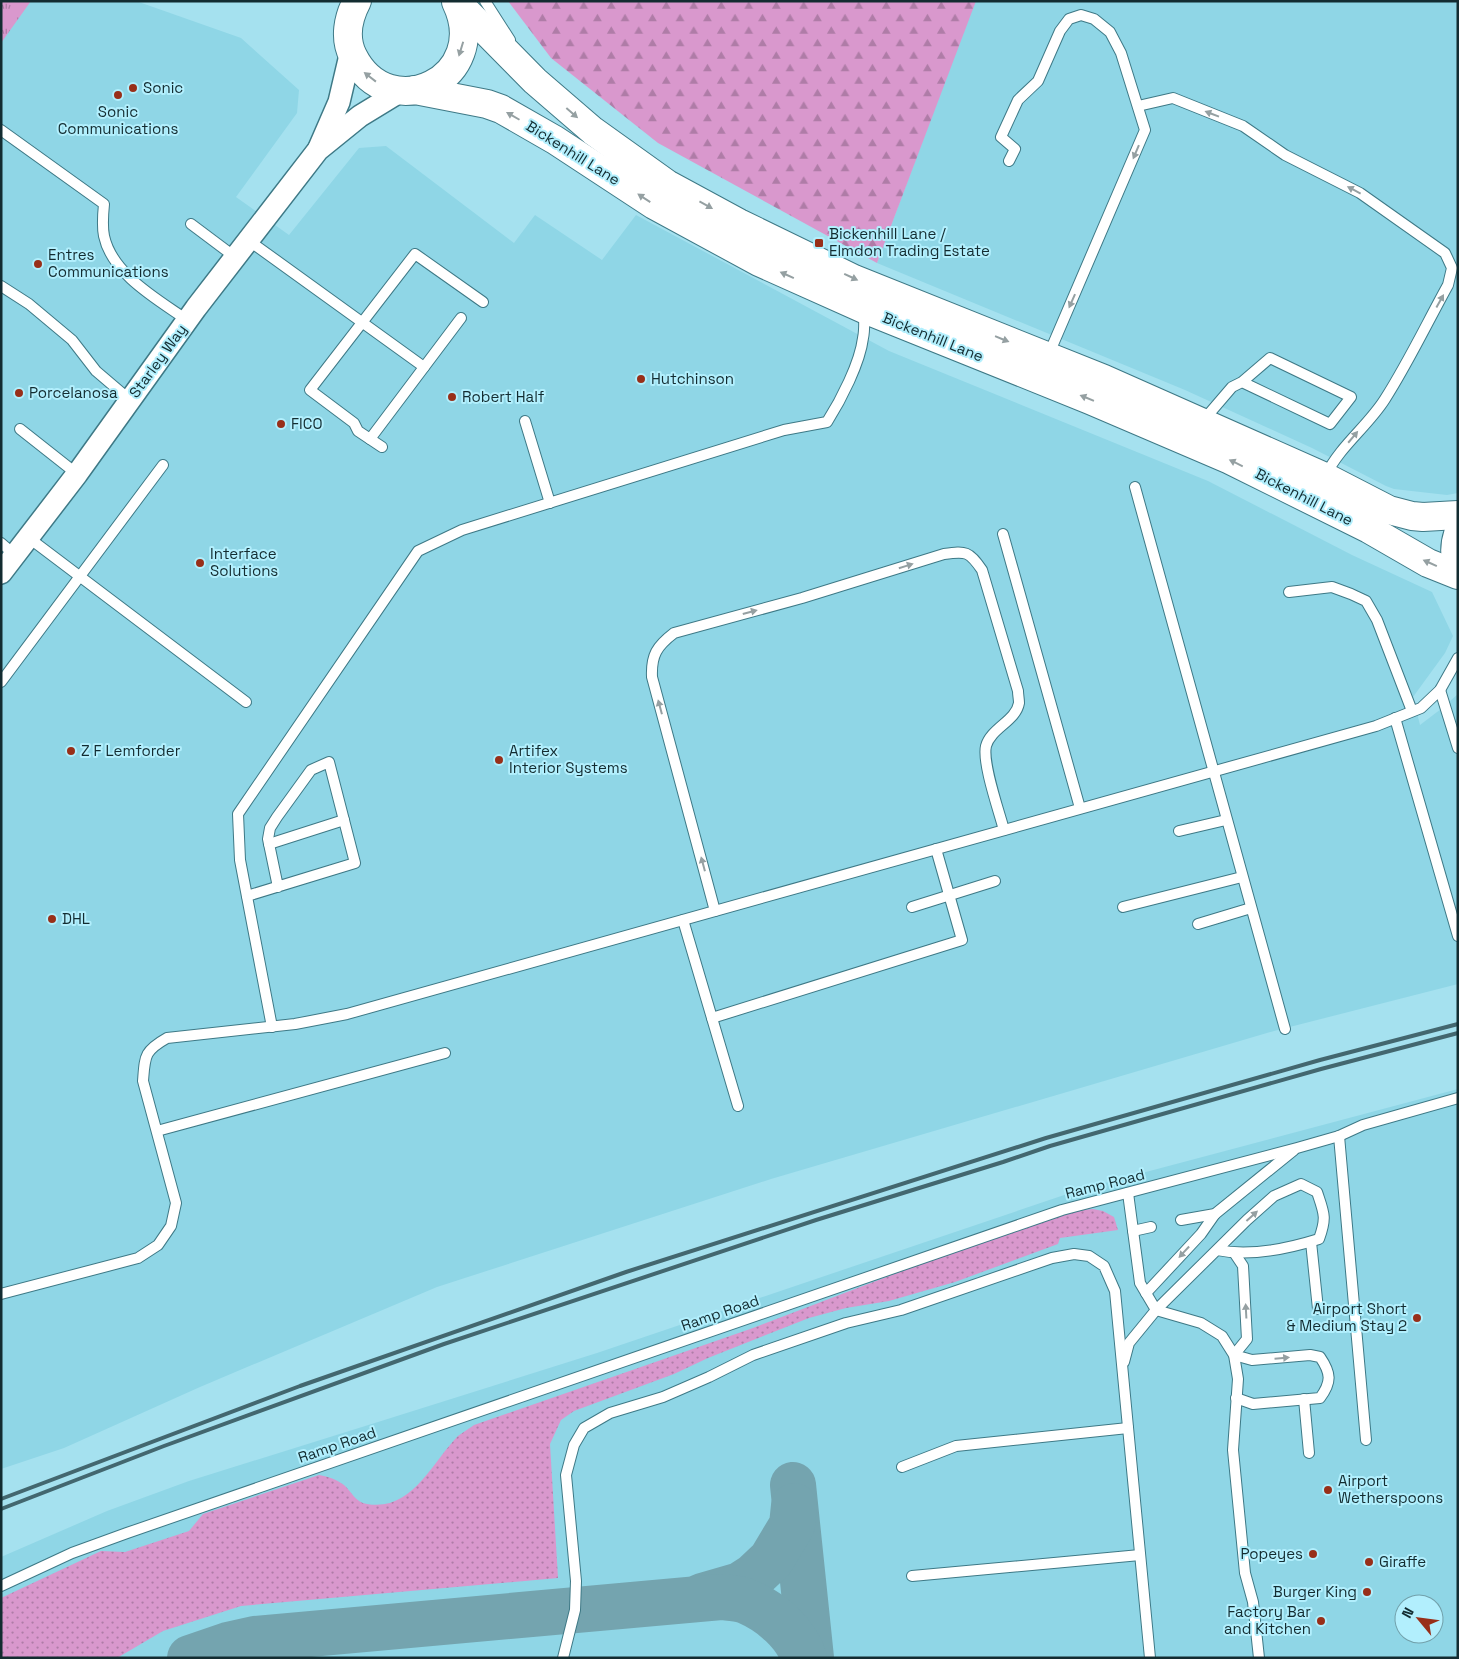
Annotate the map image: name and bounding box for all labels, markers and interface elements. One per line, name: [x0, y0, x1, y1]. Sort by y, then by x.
one-way arrow: [456, 42, 464, 57]
one-way arrow: [364, 72, 377, 83]
place label: Sonic: [143, 78, 183, 97]
marker: Sonic: [127, 82, 139, 94]
marker: Sonic Communications: [112, 89, 124, 101]
place label: Sonic Communications: [58, 102, 178, 138]
one-way arrow: [566, 107, 578, 119]
one-way arrow: [1204, 109, 1219, 117]
one-way arrow: [505, 112, 520, 120]
street label: Bickenhill Lane: [523, 116, 624, 189]
one-way arrow: [1131, 145, 1139, 159]
one-way arrow: [1347, 186, 1362, 194]
one-way arrow: [638, 194, 651, 203]
one-way arrow: [699, 201, 713, 209]
place label: Bickenhill Lane / Elmdon Trading Estate: [829, 224, 990, 260]
marker: Bickenhill Lane / Elmdon Trading Estate: [813, 237, 825, 249]
place label: Entres Communications: [48, 245, 169, 281]
marker: Entres Communications: [32, 258, 44, 270]
one-way arrow: [780, 271, 794, 279]
one-way arrow: [844, 274, 858, 282]
one-way arrow: [1067, 294, 1075, 308]
one-way arrow: [1435, 294, 1444, 307]
street label: Bickenhill Lane: [880, 308, 987, 365]
street label: Starley Way: [125, 320, 191, 401]
one-way arrow: [995, 335, 1009, 343]
place label: Hutchinson: [651, 369, 734, 388]
marker: Hutchinson: [635, 373, 647, 385]
place label: Porcelanosa: [29, 383, 118, 402]
marker: Porcelanosa: [13, 387, 25, 399]
place label: Robert Half: [462, 387, 545, 406]
marker: Robert Half: [446, 391, 458, 403]
one-way arrow: [1079, 394, 1094, 402]
place label: FICO: [291, 414, 322, 433]
marker: FICO: [275, 418, 287, 430]
one-way arrow: [1347, 431, 1358, 444]
one-way arrow: [1229, 459, 1243, 467]
street label: Bickenhill Lane: [1252, 464, 1356, 529]
place label: Interface Solutions: [210, 544, 278, 580]
marker: Interface Solutions: [194, 557, 206, 569]
one-way arrow: [1423, 559, 1437, 567]
one-way arrow: [898, 562, 913, 570]
one-way arrow: [743, 608, 758, 616]
one-way arrow: [655, 699, 663, 714]
place label: Z F Lemforder: [81, 741, 181, 760]
place label: Artifex Interior Systems: [509, 741, 628, 777]
marker: Z F Lemforder: [65, 745, 77, 757]
marker: Artifex Interior Systems: [493, 754, 505, 766]
one-way arrow: [698, 856, 706, 871]
place label: DHL: [62, 909, 90, 928]
marker: DHL: [46, 913, 58, 925]
street label: Ramp Road: [1063, 1164, 1147, 1203]
one-way arrow: [1245, 1210, 1257, 1222]
one-way arrow: [1178, 1246, 1190, 1258]
street label: Ramp Road: [678, 1290, 761, 1335]
place label: Airport Short & Medium Stay 2: [1286, 1299, 1407, 1335]
one-way arrow: [1241, 1303, 1249, 1319]
marker: Airport Short & Medium Stay 2: [1411, 1312, 1423, 1324]
one-way arrow: [1274, 1353, 1290, 1361]
street label: Ramp Road: [295, 1422, 378, 1467]
place label: Airport Wetherspoons: [1338, 1471, 1443, 1507]
marker: Airport Wetherspoons: [1322, 1484, 1334, 1496]
place label: Popeyes: [1240, 1544, 1303, 1563]
marker: Popeyes: [1307, 1548, 1319, 1560]
place label: Giraffe: [1379, 1552, 1426, 1571]
marker: Giraffe: [1363, 1556, 1375, 1568]
place label: Burger King: [1273, 1582, 1357, 1601]
marker: Burger King: [1361, 1586, 1373, 1598]
north arrow: [1394, 1594, 1444, 1644]
place label: Factory Bar and Kitchen: [1224, 1602, 1311, 1638]
text: N: [1397, 1604, 1418, 1621]
marker: Factory Bar and Kitchen: [1315, 1615, 1327, 1627]

